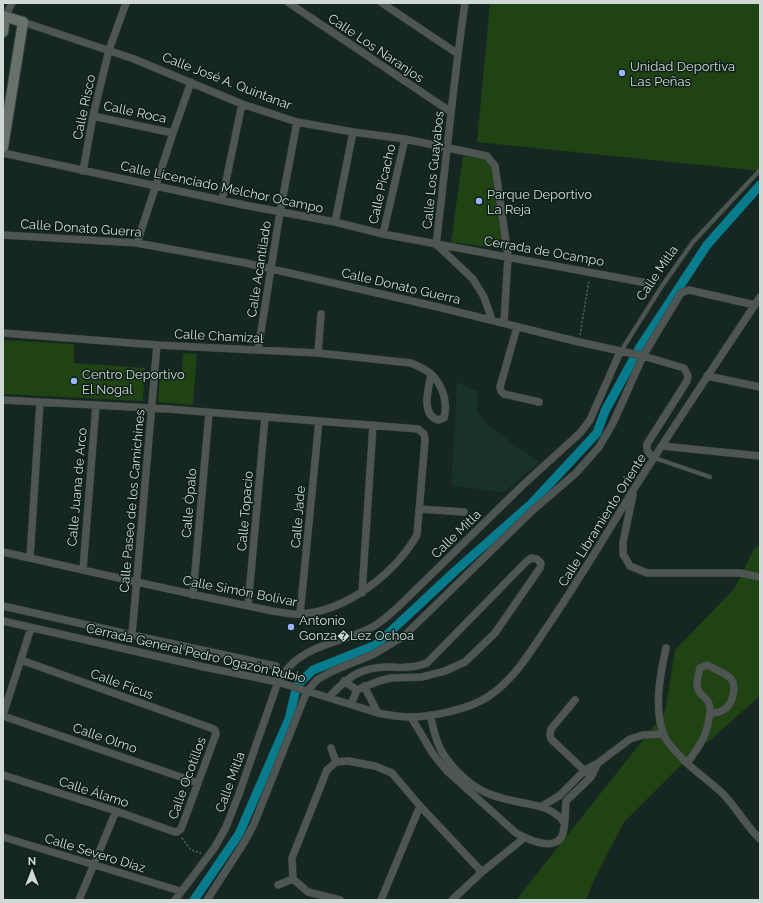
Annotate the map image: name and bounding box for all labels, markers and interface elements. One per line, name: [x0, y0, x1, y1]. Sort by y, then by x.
street label: Calle Los Naranjos: [325, 10, 427, 86]
street label: Calle José A. Quintanar: [160, 49, 294, 113]
place label: Unidad Deportiva Las Peñas: [630, 59, 735, 89]
marker: Unidad Deportiva Las Peñas: [617, 68, 627, 78]
street label: Calle Risco: [70, 73, 98, 141]
street label: Calle Roca: [102, 98, 168, 126]
street label: Calle Los Guayabos: [419, 110, 447, 230]
street label: Calle Picacho: [366, 142, 399, 225]
street label: Calle Licenciado Melchor Ocampo: [119, 158, 325, 216]
place label: Parque Deportivo La Reja: [487, 187, 592, 217]
marker: Parque Deportivo La Reja: [474, 196, 484, 206]
street label: Calle Donato Guerra: [20, 216, 142, 240]
street label: Calle Acantilado: [244, 219, 274, 318]
street label: Cerrada de Ocampo: [483, 233, 606, 269]
street label: Calle Mitla: [633, 243, 681, 303]
street label: Calle Donato Guerra: [340, 265, 462, 307]
street label: Calle Chamizal: [174, 326, 264, 346]
place label: Centro Deportivo El Nogal: [82, 367, 185, 397]
marker: Centro Deportivo El Nogal: [69, 376, 79, 386]
street label: Calle Paseo de los Camichines: [117, 409, 147, 593]
street label: Calle Juana de Arco: [64, 427, 90, 547]
street label: Calle Libramiento Oriente: [555, 451, 649, 589]
street label: Calle Ópalo: [178, 467, 200, 539]
street label: Calle Topacio: [234, 470, 256, 552]
street label: Calle Jade: [288, 485, 308, 549]
street label: Calle Mitla: [428, 507, 484, 561]
street label: Calle Simón Bolívar: [181, 573, 299, 610]
place label: Antonio Gonza�Lez Ochoa: [299, 613, 414, 643]
street label: Cerrada General Pedro Ogazón Rubio: [85, 620, 308, 686]
marker: Antonio Gonza�Lez Ochoa: [286, 622, 296, 632]
street label: Calle Ficus: [89, 666, 155, 702]
street label: Calle Olmo: [71, 720, 139, 756]
street label: Calle Ocotillos: [165, 735, 209, 821]
street label: Calle Mitla: [212, 750, 248, 814]
street label: Calle Álamo: [57, 774, 131, 810]
street label: Calle Severo Díaz: [43, 831, 147, 875]
north arrow: [12, 851, 52, 891]
text: N: [28, 855, 36, 868]

